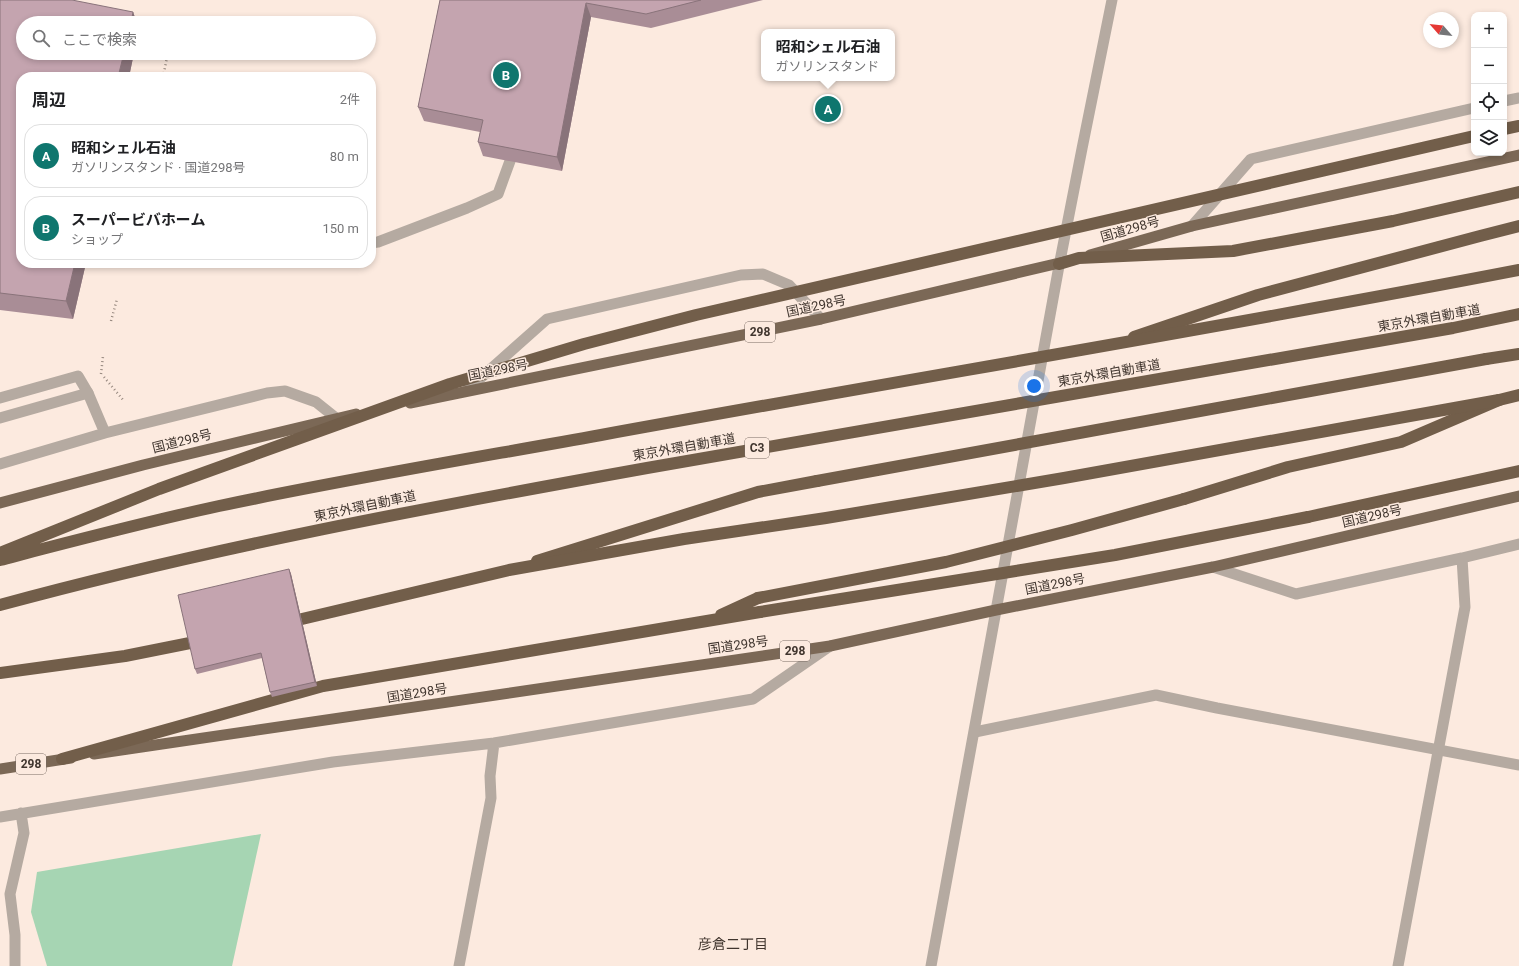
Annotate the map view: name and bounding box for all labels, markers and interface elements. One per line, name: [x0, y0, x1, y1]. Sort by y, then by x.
north arrow: [1423, 12, 1459, 48]
map controls: [1471, 12, 1507, 156]
button: +: [1471, 12, 1507, 48]
search box: [16, 16, 376, 60]
icon: search: [30, 27, 52, 49]
popup: [761, 29, 895, 81]
text: ここで検索: [62, 31, 137, 49]
text: 昭和シェル石油: [775, 38, 881, 56]
button: −: [1471, 48, 1507, 84]
text: ガソリンスタンド: [775, 59, 879, 74]
pin: B: [493, 60, 519, 90]
button: locate: [1471, 84, 1507, 120]
text: 周辺: [32, 90, 66, 110]
text: 2件: [340, 92, 360, 107]
pin: A: [815, 94, 841, 124]
button: layers: [1471, 120, 1507, 156]
text: 昭和シェル石油: [71, 139, 176, 157]
text: A: [42, 149, 50, 164]
text: 80 m: [330, 149, 359, 164]
text: ガソリンスタンド · 国道298号: [71, 160, 246, 175]
text: スーパービバホーム: [71, 211, 205, 229]
street label: 国道298号: [1099, 213, 1161, 245]
text: B: [42, 221, 50, 236]
text: 150 m: [322, 221, 359, 236]
text: ショップ: [71, 232, 123, 247]
street label: 国道298号: [785, 292, 847, 320]
street label: 東京外環自動車道: [1376, 302, 1482, 334]
road number: 298: [745, 322, 775, 342]
street label: 国道298号: [467, 357, 529, 383]
street label: 東京外環自動車道: [1056, 357, 1162, 389]
your location: [1024, 376, 1044, 396]
street label: 国道298号: [151, 426, 213, 456]
street label: 東京外環自動車道: [631, 431, 737, 463]
road number: C3: [745, 438, 769, 458]
street label: 東京外環自動車道: [313, 488, 417, 524]
street label: 国道298号: [1341, 502, 1403, 530]
street label: 国道298号: [1024, 571, 1086, 597]
street label: 国道298号: [707, 633, 769, 657]
road number: 298: [780, 641, 810, 661]
street label: 国道298号: [386, 681, 448, 705]
road number: 298: [16, 754, 46, 774]
district label: 彦倉二丁目: [698, 936, 768, 952]

